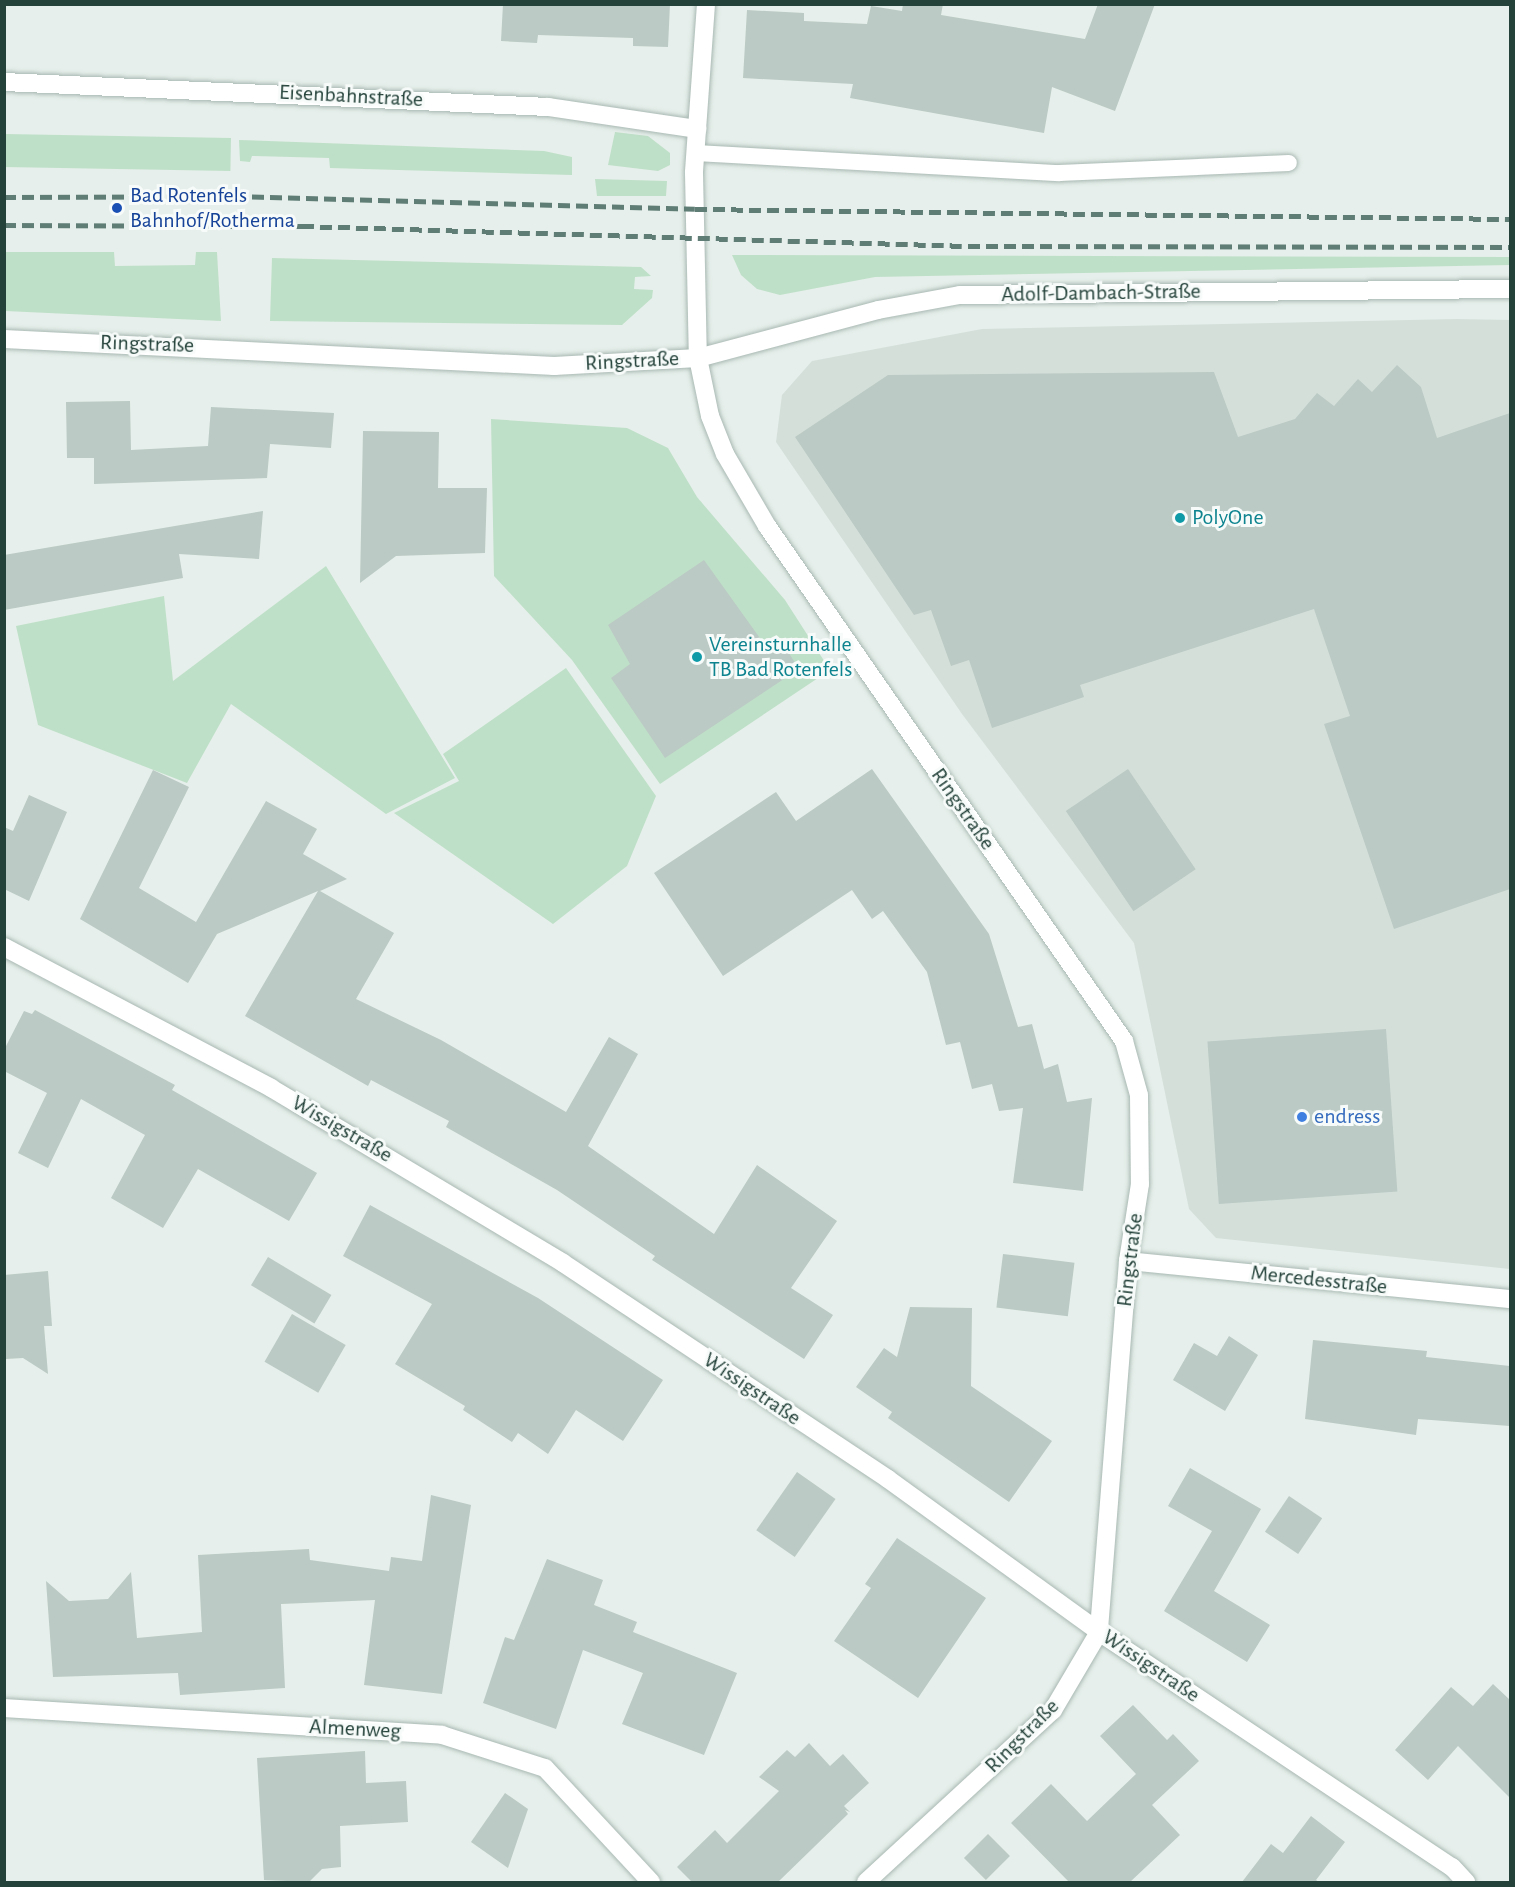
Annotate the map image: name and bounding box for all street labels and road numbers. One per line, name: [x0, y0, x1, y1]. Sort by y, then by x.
street label: Eisenbahnstraße: [278, 79, 424, 113]
street label: Adolf-Dambach-Straße: [1001, 278, 1201, 308]
street label: Ringstraße: [99, 329, 195, 359]
street label: Ringstraße: [584, 345, 680, 377]
street label: Ringstraße: [925, 763, 1001, 855]
street label: Wissigstraße: [287, 1090, 397, 1168]
street label: Ringstraße: [1111, 1212, 1149, 1308]
street label: Mercedesstraße: [1250, 1260, 1388, 1300]
street label: Wissigstraße: [698, 1347, 806, 1431]
street label: Wissigstraße: [1097, 1624, 1205, 1708]
street label: Ringstraße: [979, 1693, 1065, 1779]
street label: Almenweg: [308, 1713, 402, 1745]

